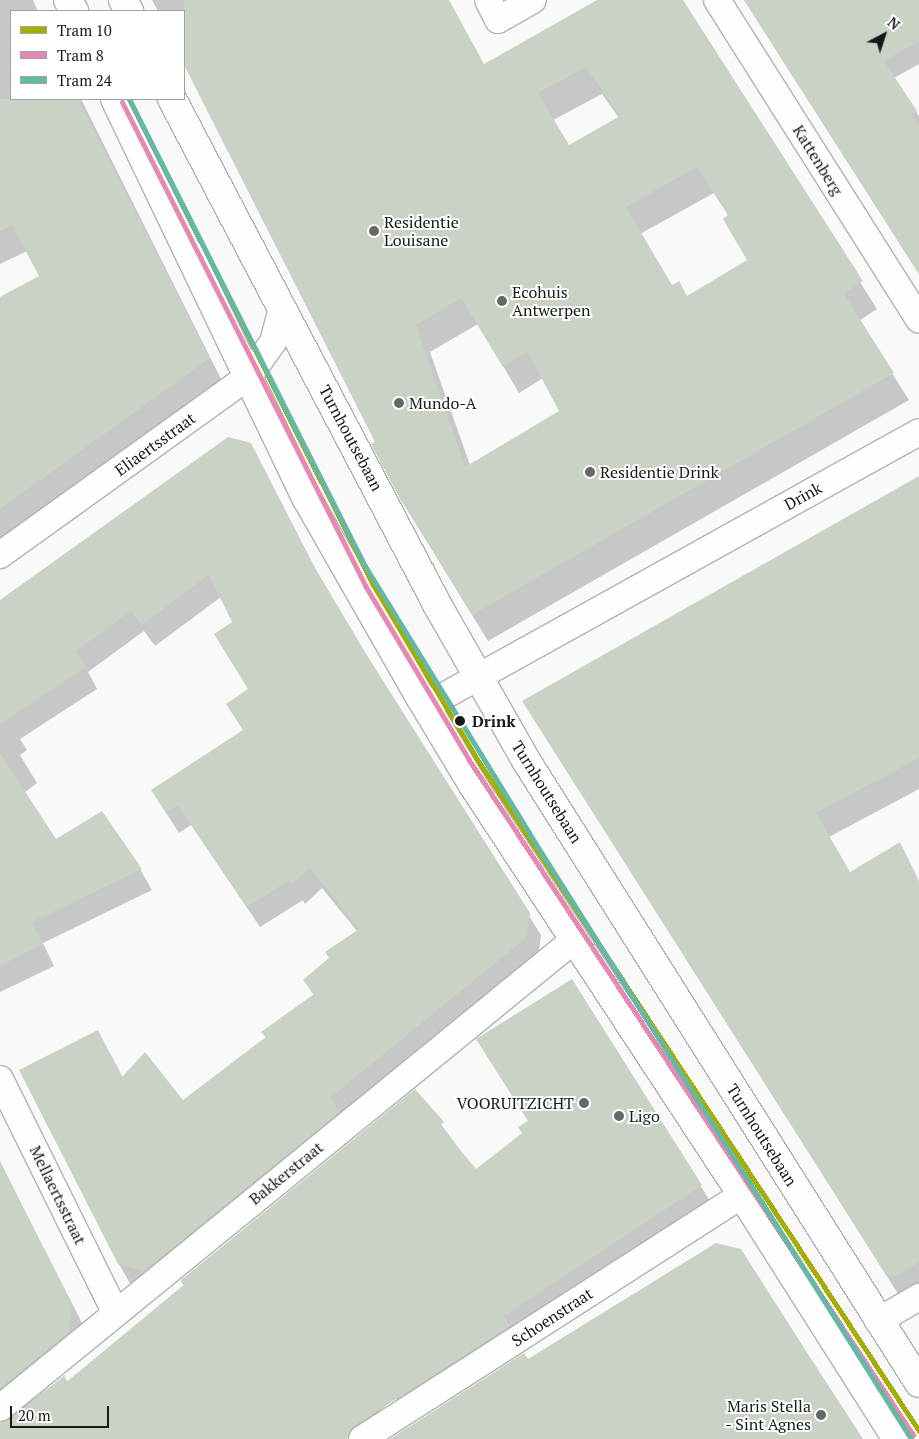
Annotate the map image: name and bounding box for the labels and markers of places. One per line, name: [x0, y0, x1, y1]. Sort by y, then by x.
place label: Residentie Louisane: [384, 212, 459, 250]
marker: Residentie Louisane: [368, 225, 380, 237]
place label: Ecohuis Antwerpen: [512, 282, 591, 320]
marker: Ecohuis Antwerpen: [496, 295, 508, 307]
place label: Mundo-A: [409, 393, 476, 413]
marker: Mundo-A: [393, 397, 405, 409]
place label: Residentie Drink: [600, 462, 719, 482]
marker: Residentie Drink: [584, 466, 596, 478]
place label: Drink: [472, 711, 516, 731]
marker: Drink: [452, 713, 468, 729]
place label: VOORUITZICHT: [457, 1093, 574, 1113]
marker: VOORUITZICHT: [578, 1097, 590, 1109]
place label: Ligo: [629, 1106, 660, 1126]
marker: Ligo: [613, 1110, 625, 1122]
place label: Maris Stella - Sint Agnes: [724, 1396, 811, 1434]
marker: Maris Stella - Sint Agnes: [815, 1409, 827, 1421]

